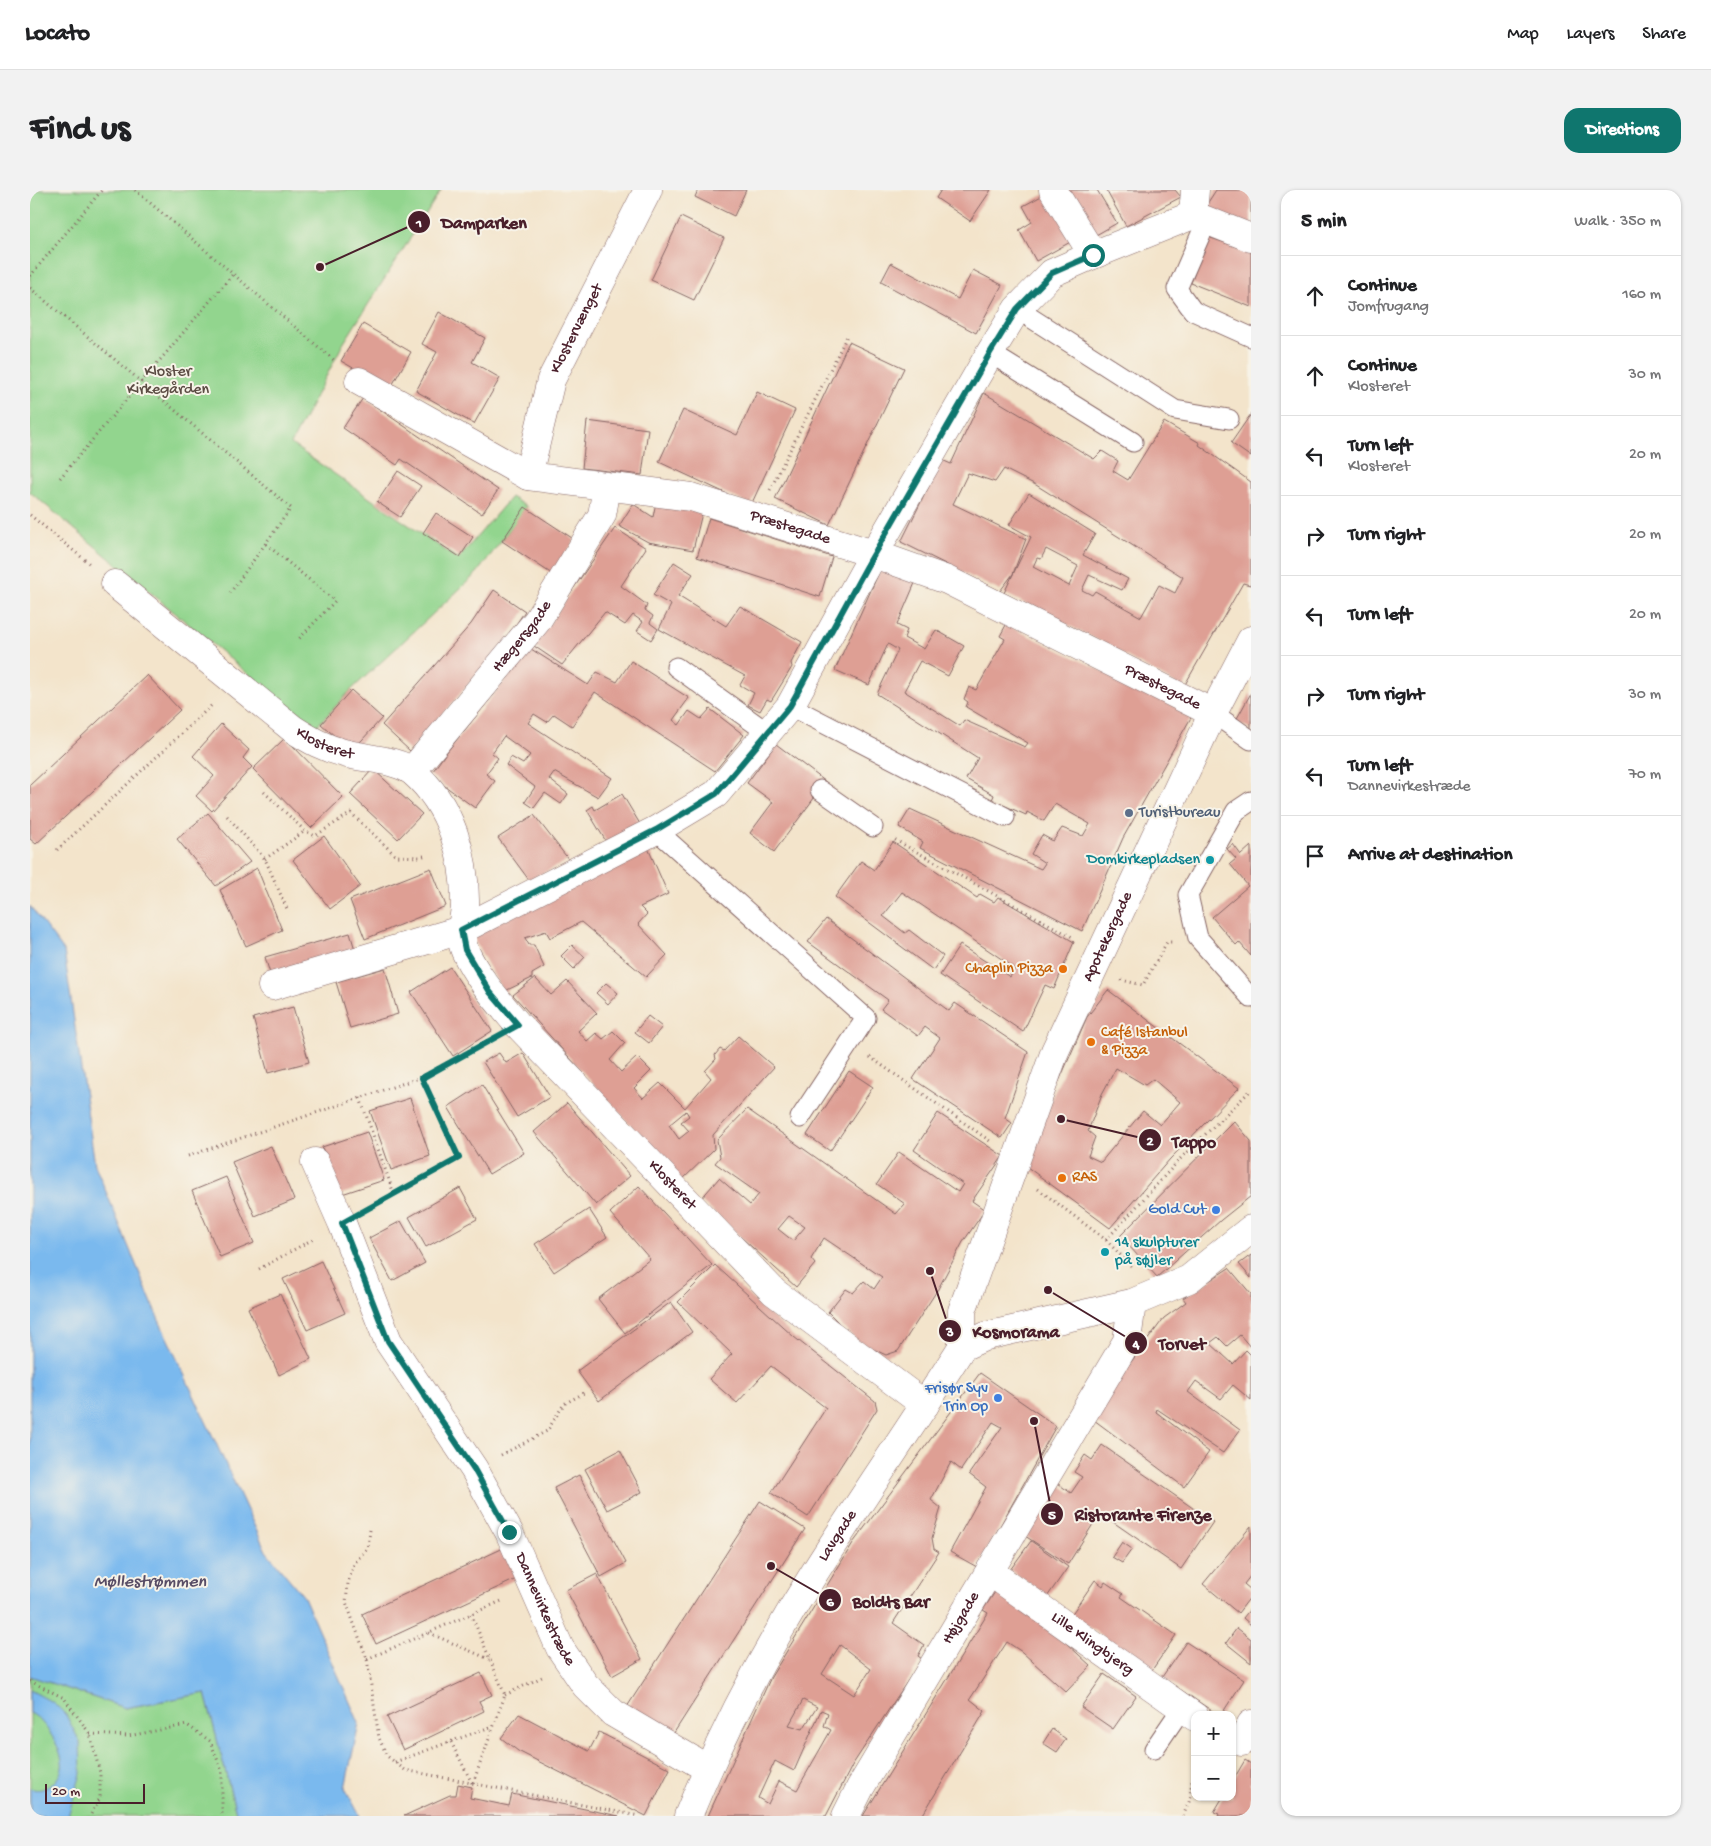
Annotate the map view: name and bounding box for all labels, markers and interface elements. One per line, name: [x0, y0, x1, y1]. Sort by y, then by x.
text: Locato: [25, 20, 90, 49]
text: Map: [1507, 24, 1539, 45]
text: Layers: [1567, 24, 1614, 45]
text: Share: [1642, 24, 1686, 45]
button: Directions: [1564, 108, 1681, 153]
text: Find us: [30, 110, 130, 151]
callout: Damparken: [406, 205, 537, 238]
text: 5 min: [1301, 210, 1346, 235]
text: Walk · 350 m: [1574, 213, 1661, 232]
text: Damparken: [439, 214, 527, 235]
text: 1: [415, 215, 422, 233]
route start: [1082, 244, 1105, 267]
text: Continue: [1348, 275, 1417, 298]
street label: Klostervænget: [546, 280, 608, 377]
icon: ahead: [1301, 282, 1329, 310]
text: 160 m: [1622, 286, 1661, 305]
text: Jomfrugang: [1348, 298, 1429, 317]
text: Continue: [1348, 355, 1417, 378]
icon: ahead: [1301, 362, 1329, 390]
park label: Kloster Kirkegården: [127, 363, 210, 400]
text: 30 m: [1628, 366, 1661, 385]
text: Klosteret: [1348, 378, 1410, 397]
text: Turn left: [1348, 435, 1412, 458]
icon: left: [1301, 442, 1329, 470]
text: 20 m: [1629, 446, 1661, 465]
text: Klosteret: [1348, 458, 1410, 477]
street label: Præstegade: [747, 506, 833, 550]
icon: right: [1301, 522, 1329, 550]
text: Turn right: [1348, 524, 1424, 547]
text: 20 m: [1629, 526, 1661, 545]
street label: Hægersgade: [489, 597, 557, 676]
icon: left: [1301, 602, 1329, 630]
text: Turn left: [1348, 604, 1412, 627]
text: 20 m: [1629, 606, 1661, 625]
street label: Præstegade: [1120, 660, 1204, 715]
icon: right: [1301, 682, 1329, 710]
text: Turn right: [1348, 684, 1424, 707]
text: 30 m: [1628, 686, 1661, 705]
street label: Klosteret: [292, 723, 357, 765]
text: Turn left: [1348, 755, 1412, 778]
icon: left: [1301, 762, 1329, 790]
text: 70 m: [1628, 766, 1661, 785]
text: Dannevirkestræde: [1348, 778, 1470, 797]
place label: Turistbureau: [1138, 804, 1221, 823]
marker: Turistbureau: [1123, 807, 1135, 819]
icon: arrive: [1301, 842, 1329, 870]
text: Arrive at destination: [1348, 844, 1512, 867]
place label: Domkirkepladsen: [1086, 851, 1200, 870]
marker: Domkirkepladsen: [1204, 854, 1216, 866]
street label: Apotekergade: [1079, 888, 1138, 985]
place label: Chaplin Pizza: [965, 960, 1054, 979]
marker: Chaplin Pizza: [1057, 963, 1069, 975]
place label: Café Istanbul & Pizza: [1101, 1024, 1188, 1061]
marker: Café Istanbul & Pizza: [1085, 1036, 1097, 1048]
callout: Tappo: [1137, 1124, 1226, 1157]
text: 2: [1146, 1133, 1154, 1151]
text: Tappo: [1170, 1133, 1217, 1154]
street label: Klosteret: [644, 1157, 701, 1215]
place label: RAS: [1072, 1169, 1098, 1188]
marker: RAS: [1056, 1172, 1068, 1184]
place label: Gold Cut: [1148, 1201, 1207, 1220]
marker: Gold Cut: [1210, 1204, 1222, 1216]
place label: 14 skulpturer på søjler: [1114, 1234, 1200, 1271]
marker: 14 skulpturer på søjler: [1099, 1246, 1111, 1258]
callout: Kosmorama: [937, 1315, 1070, 1348]
text: Kosmorama: [971, 1323, 1061, 1344]
text: 3: [945, 1324, 954, 1342]
callout: Torvet: [1123, 1326, 1215, 1359]
text: Torvet: [1156, 1335, 1207, 1356]
text: 4: [1131, 1336, 1140, 1354]
place label: Frisør Syv Trin Op: [924, 1380, 988, 1417]
marker: Frisør Syv Trin Op: [992, 1392, 1004, 1404]
callout: Ristorante Firenze: [1039, 1498, 1221, 1531]
street label: Lavgade: [814, 1506, 862, 1565]
text: Ristorante Firenze: [1073, 1506, 1212, 1527]
text: 5: [1048, 1507, 1056, 1525]
route end: [498, 1521, 521, 1544]
street label: Dannevirkestræde: [510, 1549, 579, 1670]
water label: Møllestrømmen: [94, 1572, 207, 1593]
callout: Boldts Bar: [817, 1584, 939, 1617]
street label: Højgade: [938, 1588, 985, 1648]
text: Boldts Bar: [852, 1593, 932, 1614]
text: 6: [826, 1594, 834, 1612]
street label: Lille Klingbjerg: [1047, 1608, 1137, 1680]
map controls: [1191, 1711, 1236, 1801]
button: +: [1191, 1711, 1236, 1756]
button: −: [1191, 1756, 1236, 1801]
scale bar: [45, 1781, 145, 1804]
text: 20 m: [52, 1784, 80, 1801]

